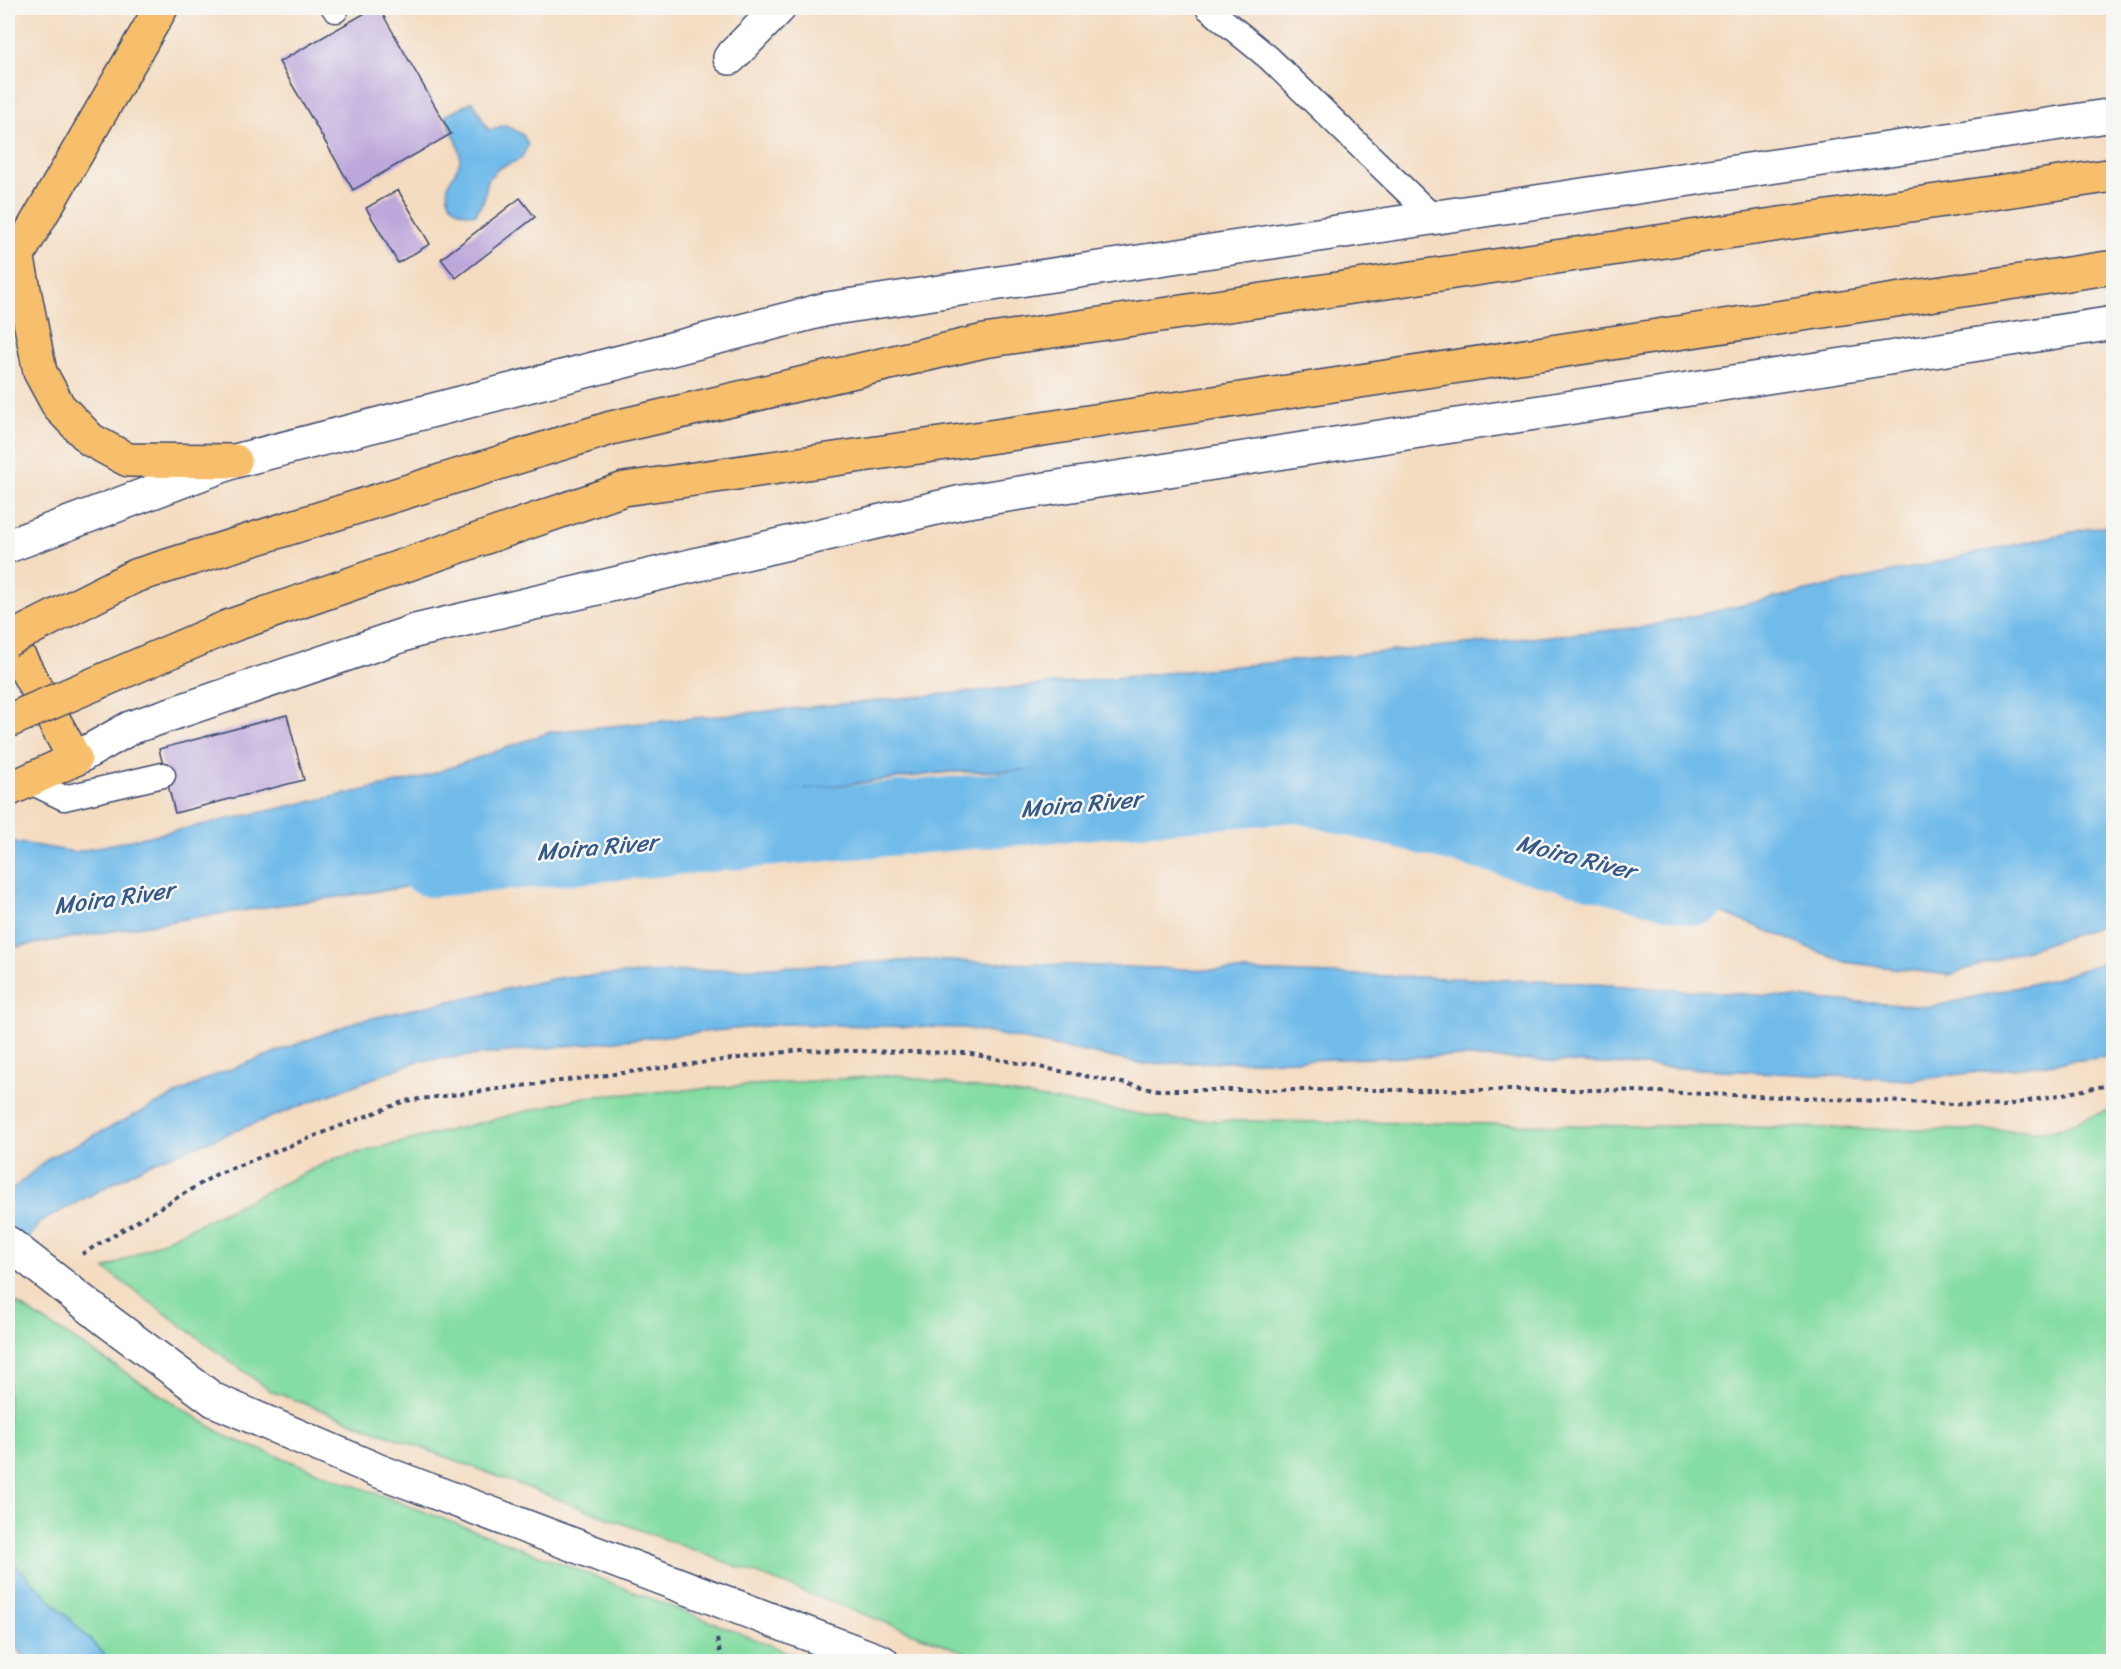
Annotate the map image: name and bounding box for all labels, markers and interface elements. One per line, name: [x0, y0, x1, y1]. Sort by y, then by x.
water label: Moira River: [1019, 777, 1147, 830]
water label: Moira River: [535, 820, 663, 873]
water label: Moira River: [1512, 822, 1644, 893]
water label: Moira River: [51, 868, 181, 927]

